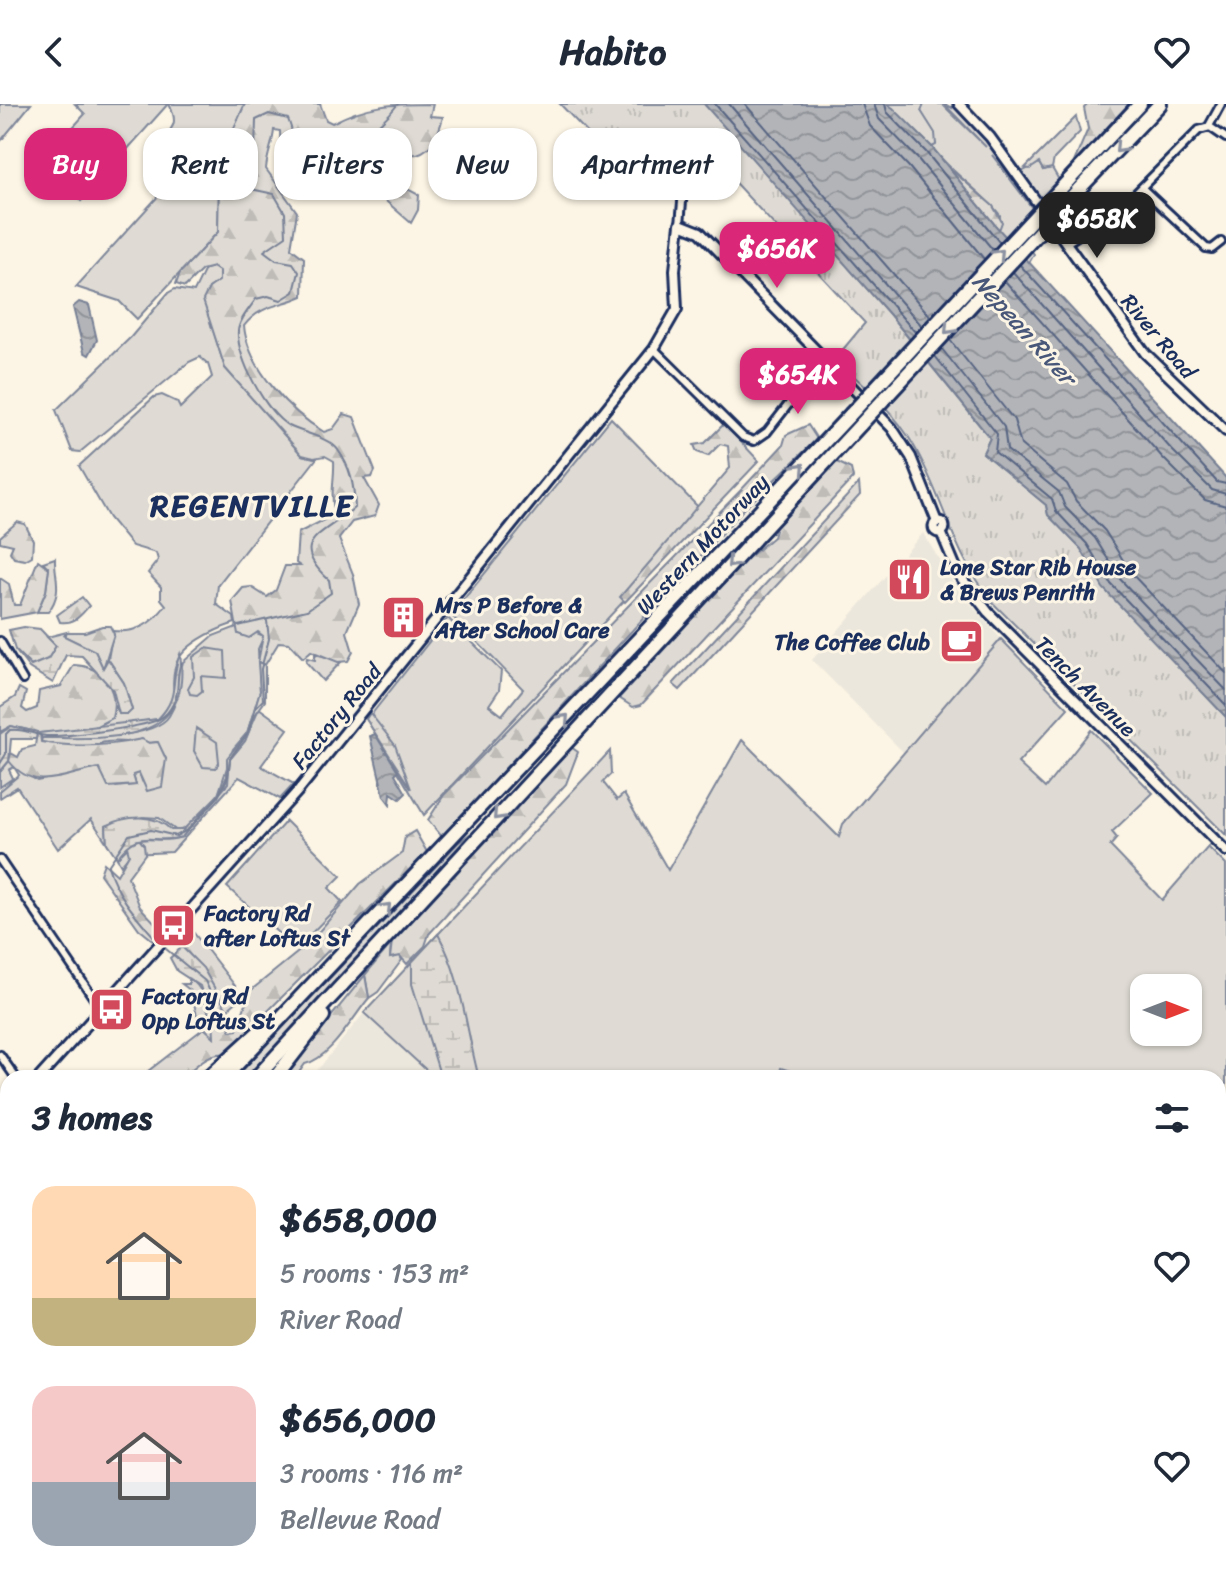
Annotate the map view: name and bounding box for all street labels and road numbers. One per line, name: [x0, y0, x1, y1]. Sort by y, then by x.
street label: River Road: [1111, 284, 1207, 389]
street label: Western Motorway: [626, 464, 779, 624]
street label: Tench Avenue: [1025, 626, 1146, 747]
street label: Factory Road: [281, 653, 393, 778]

